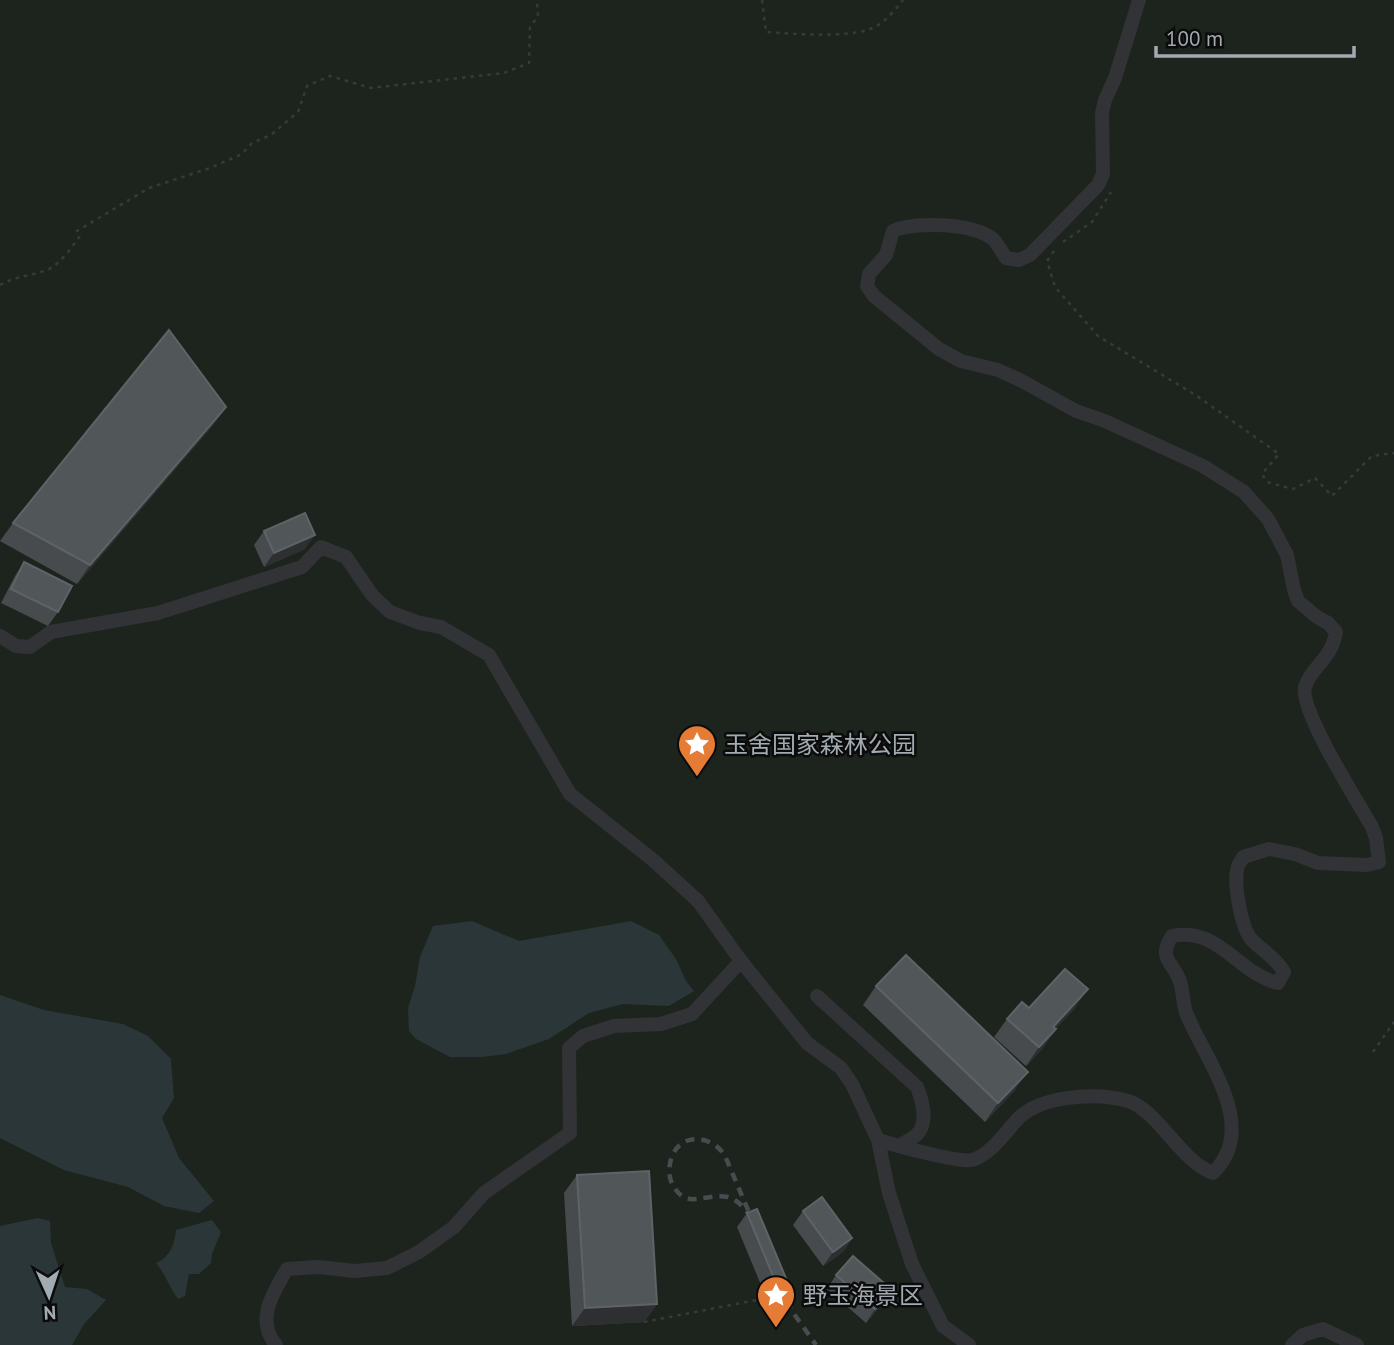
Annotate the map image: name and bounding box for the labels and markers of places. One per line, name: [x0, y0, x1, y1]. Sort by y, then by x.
place icon: 玉舍国家森林公园: [676, 723, 718, 778]
place label: 玉舍国家森林公园: [724, 729, 916, 760]
place icon: 野玉海景区: [755, 1274, 797, 1329]
place label: 野玉海景区: [803, 1280, 923, 1311]

